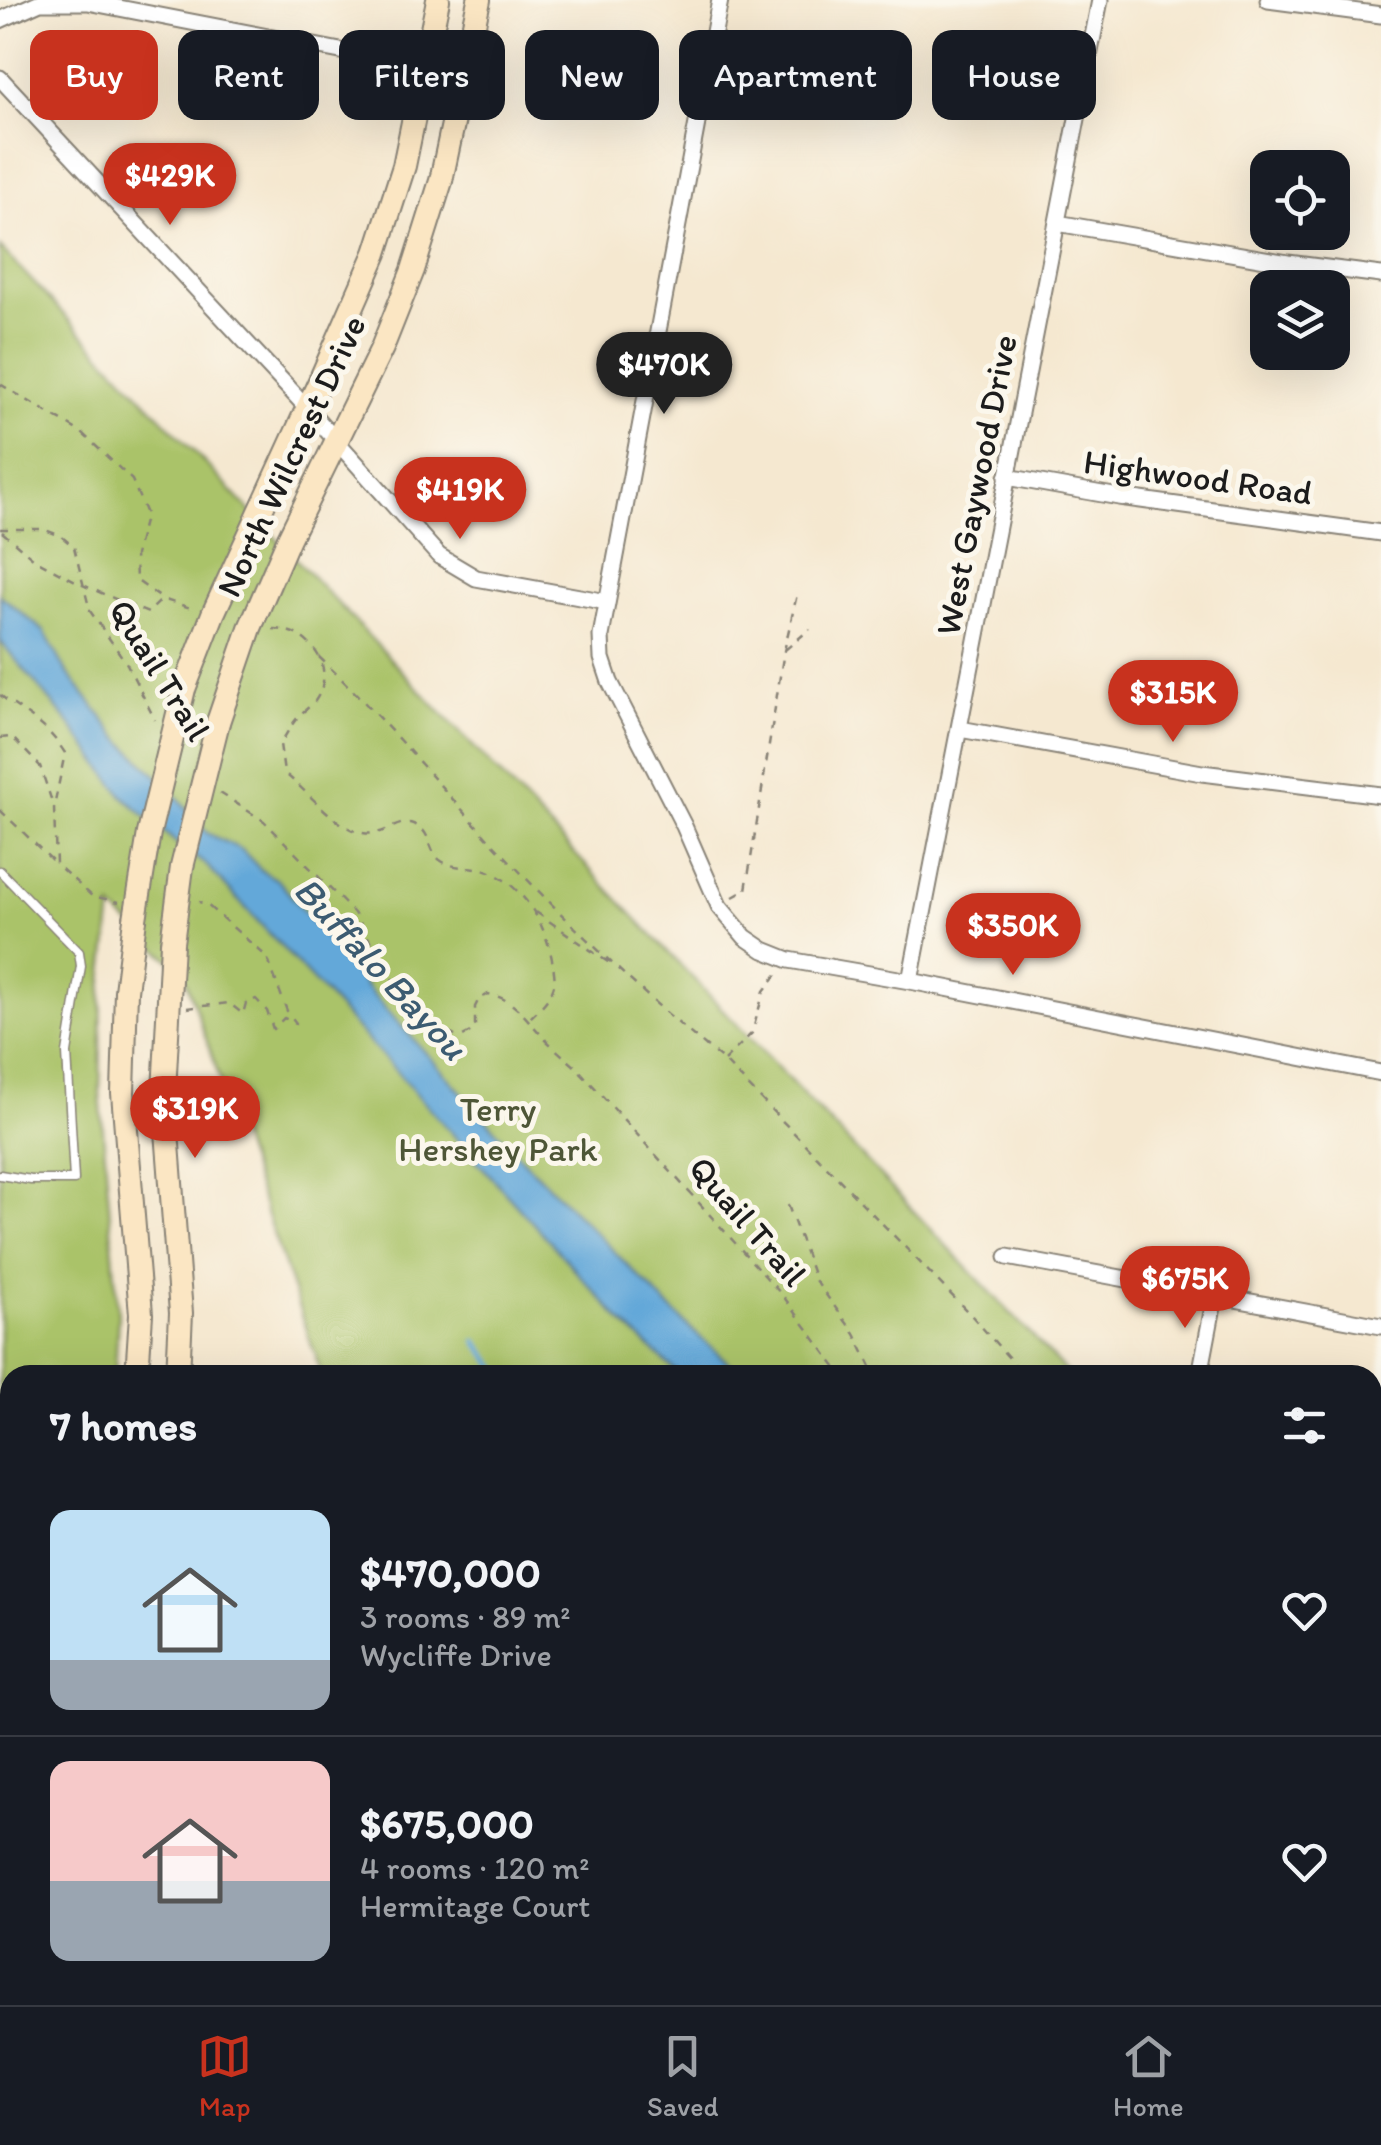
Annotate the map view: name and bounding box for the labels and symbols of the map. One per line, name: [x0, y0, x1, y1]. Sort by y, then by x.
pin: $429K: [100, 143, 240, 228]
street label: North Wilcrest Drive: [207, 309, 375, 603]
street label: West Gaywood Drive: [926, 331, 1026, 639]
pin: $470K: [594, 332, 734, 417]
street label: Highwood Road: [1081, 440, 1315, 514]
pin: $419K: [390, 457, 530, 542]
street label: Quail Trail: [100, 592, 220, 748]
pin: $315K: [1103, 660, 1243, 745]
water label: Buffalo Bayou: [285, 867, 478, 1070]
pin: $350K: [943, 893, 1083, 978]
pin: $319K: [125, 1076, 265, 1161]
park label: Terry Hershey Park: [398, 1088, 598, 1170]
street label: Quail Trail: [680, 1147, 816, 1295]
pin: $675K: [1115, 1246, 1255, 1331]

